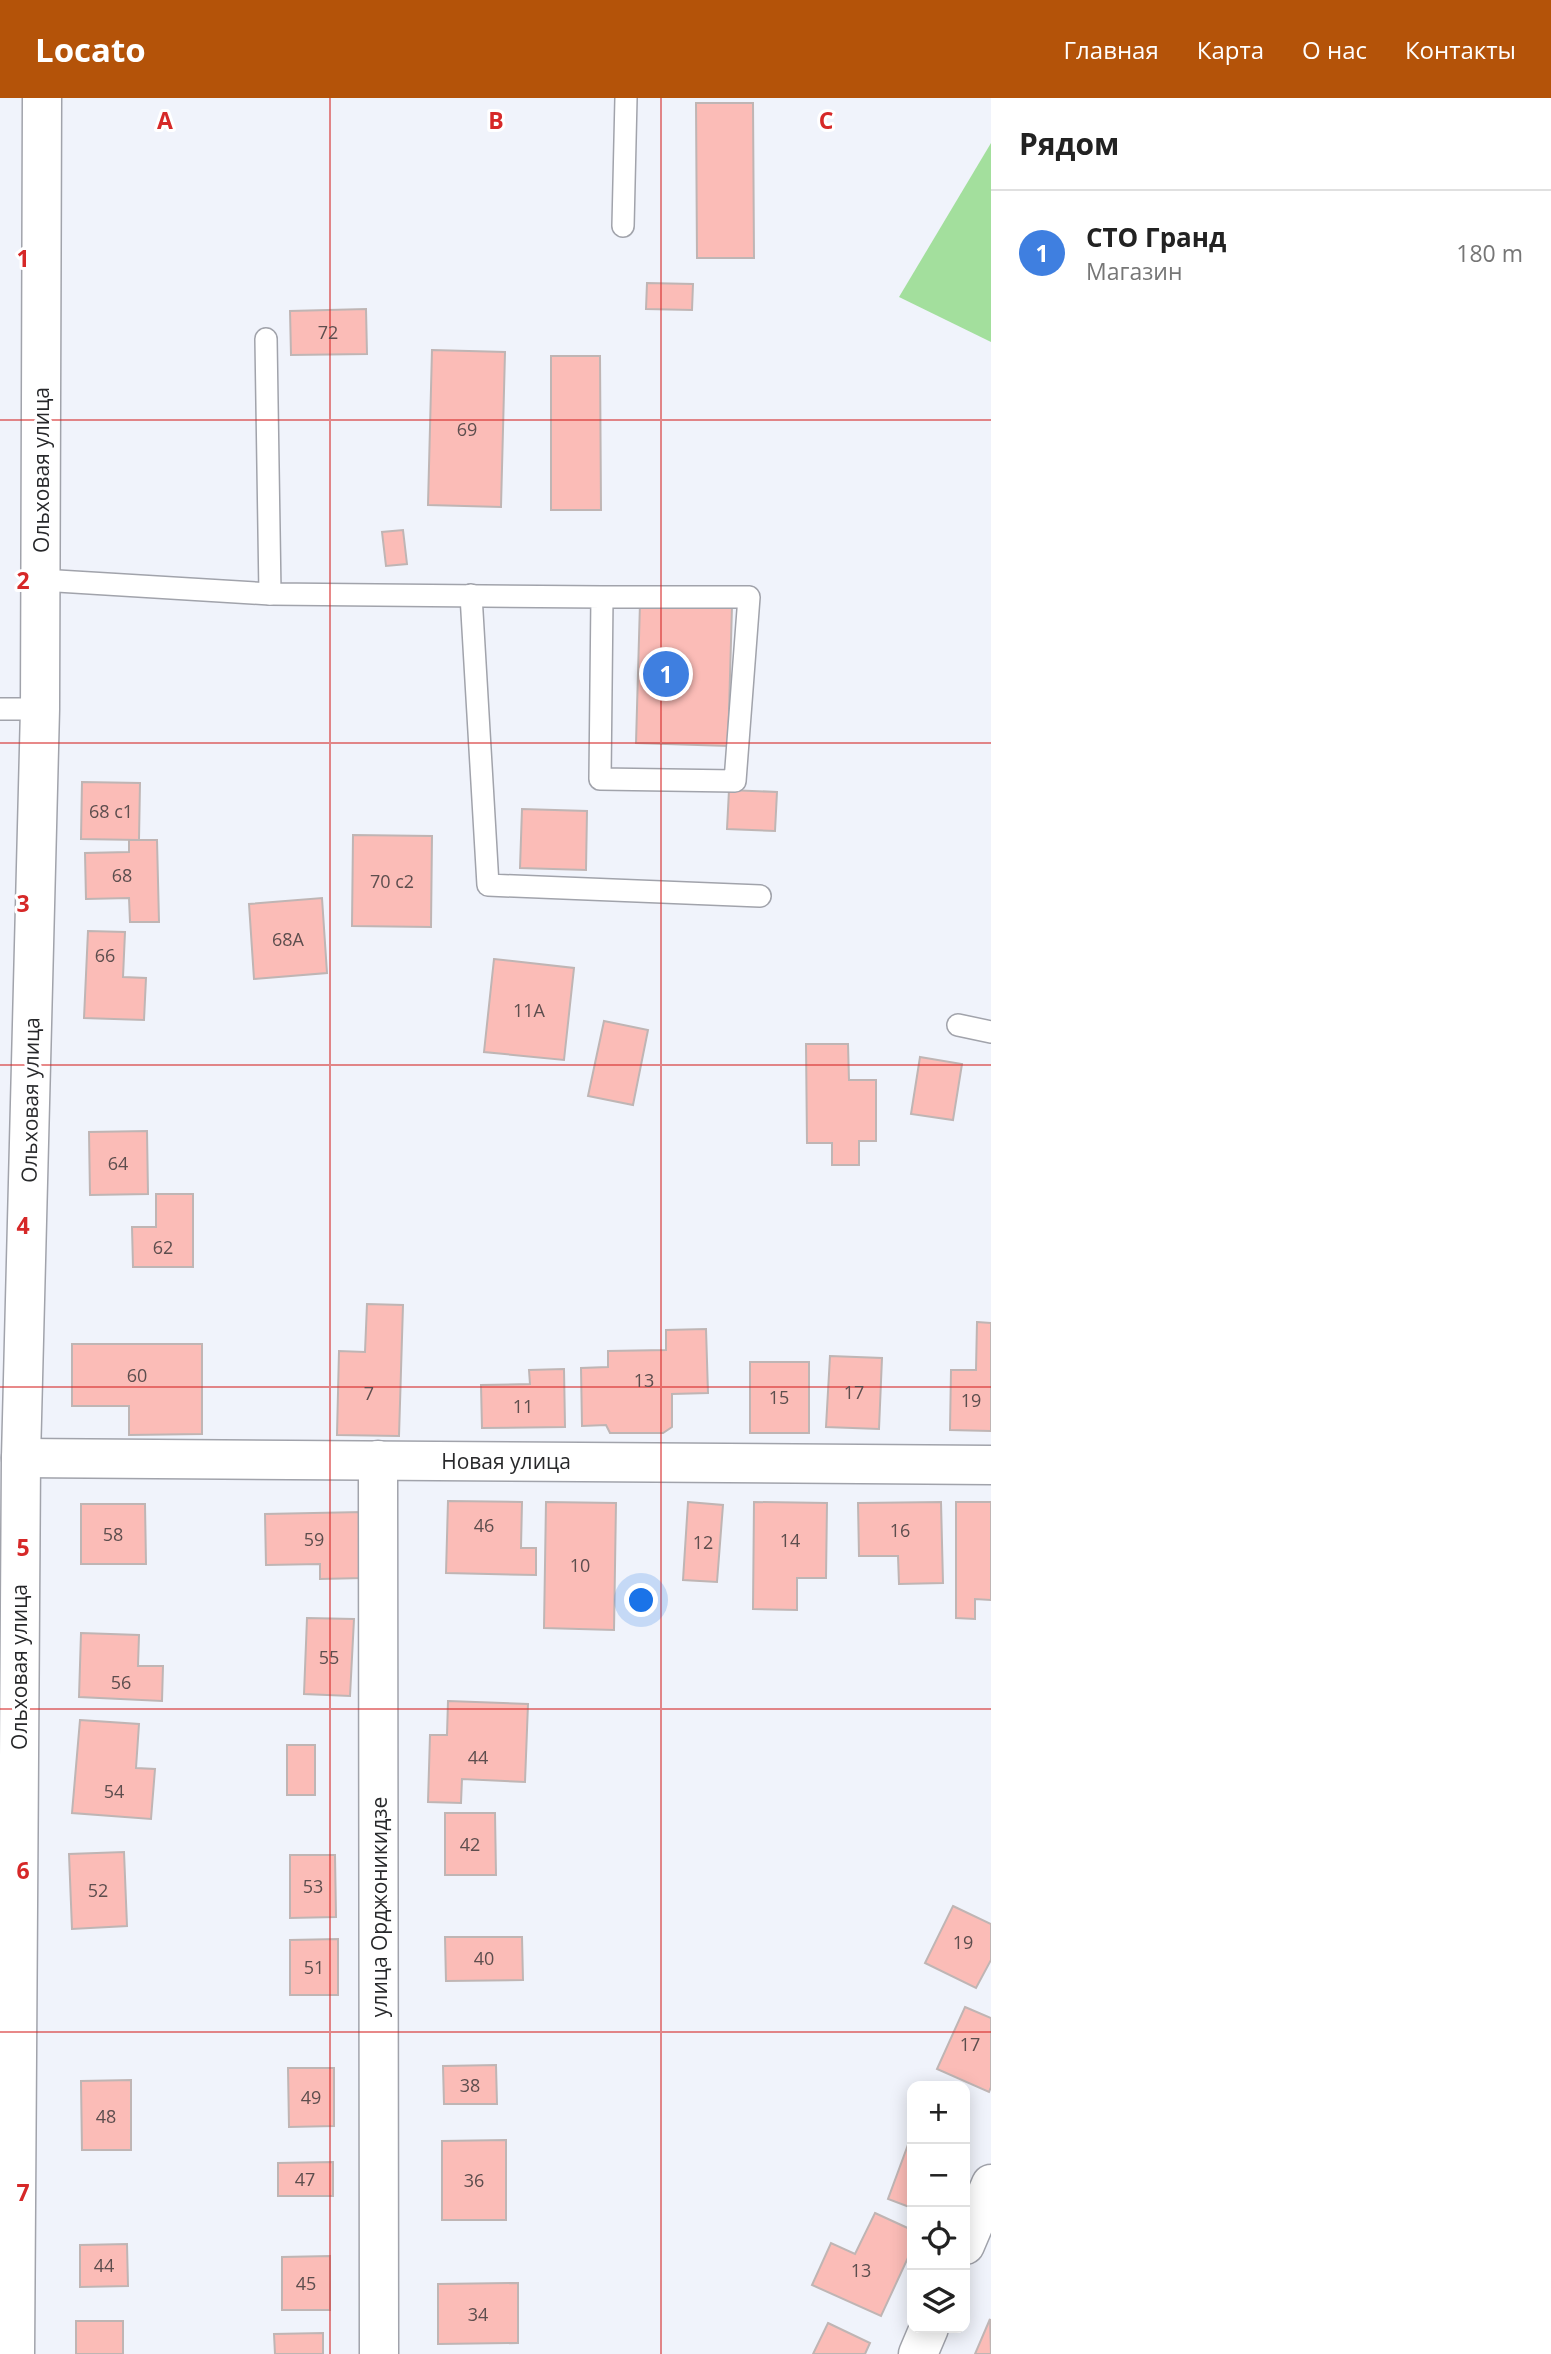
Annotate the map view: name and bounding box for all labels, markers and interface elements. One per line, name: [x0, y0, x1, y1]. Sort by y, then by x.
text: Locato: [35, 27, 146, 72]
text: Главная: [1064, 33, 1159, 66]
text: Карта: [1197, 33, 1264, 66]
text: О нас: [1302, 33, 1367, 66]
text: Контакты: [1405, 33, 1516, 66]
text: A: [157, 104, 173, 136]
text: B: [488, 104, 504, 136]
text: C: [819, 104, 833, 136]
text: Рядом: [1019, 123, 1119, 164]
text: СТО Гранд: [1086, 219, 1226, 255]
text: 1: [1035, 237, 1049, 269]
text: 180 m: [1456, 237, 1523, 269]
text: 1: [16, 242, 30, 274]
text: Магазин: [1086, 255, 1182, 287]
house number: 72: [318, 320, 338, 344]
street label: Ольховая улица: [27, 387, 55, 553]
house number: 69: [457, 417, 477, 441]
text: 2: [16, 564, 30, 596]
pin: 1: [643, 648, 689, 700]
house number: 68 с1: [89, 799, 133, 823]
house number: 68: [112, 863, 132, 887]
house number: 70 с2: [370, 869, 414, 893]
text: 3: [16, 887, 30, 919]
house number: 68А: [272, 927, 305, 951]
house number: 66: [95, 943, 115, 967]
house number: 11А: [513, 998, 546, 1022]
street label: Ольховая улица: [15, 1017, 45, 1183]
house number: 64: [108, 1151, 128, 1175]
text: 4: [16, 1209, 30, 1241]
house number: 62: [153, 1235, 173, 1259]
house number: 60: [127, 1363, 147, 1387]
house number: 13: [634, 1368, 654, 1392]
house number: 17: [844, 1380, 864, 1404]
house number: 7: [364, 1381, 374, 1405]
house number: 15: [769, 1385, 789, 1409]
house number: 19: [961, 1388, 981, 1412]
house number: 11: [513, 1394, 533, 1418]
street label: Новая улица: [441, 1447, 571, 1475]
house number: 46: [474, 1513, 494, 1537]
house number: 16: [890, 1518, 910, 1542]
house number: 58: [103, 1522, 123, 1546]
house number: 59: [304, 1527, 324, 1551]
house number: 14: [780, 1528, 800, 1552]
house number: 12: [693, 1530, 713, 1554]
text: 5: [16, 1531, 30, 1563]
house number: 10: [570, 1553, 590, 1577]
your location: [624, 1583, 658, 1617]
street label: Ольховая улица: [5, 1584, 33, 1750]
house number: 55: [319, 1645, 339, 1669]
house number: 56: [111, 1670, 131, 1694]
house number: 44: [468, 1745, 488, 1769]
house number: 54: [104, 1779, 124, 1803]
street label: улица Орджоникидзе: [365, 1797, 393, 2017]
house number: 42: [460, 1832, 480, 1856]
text: 6: [16, 1854, 30, 1886]
house number: 53: [303, 1874, 323, 1898]
house number: 52: [88, 1878, 108, 1902]
house number: 19: [953, 1930, 973, 1954]
house number: 40: [474, 1946, 494, 1970]
house number: 51: [304, 1955, 324, 1979]
house number: 17: [960, 2032, 980, 2056]
house number: 38: [460, 2073, 480, 2097]
map controls: [907, 2081, 970, 2333]
button: +: [907, 2081, 970, 2144]
house number: 49: [301, 2085, 321, 2109]
house number: 48: [96, 2104, 116, 2128]
button: −: [907, 2144, 970, 2207]
house number: 47: [295, 2167, 315, 2191]
house number: 36: [464, 2168, 484, 2192]
text: 7: [16, 2176, 30, 2208]
button: locate: [907, 2207, 970, 2270]
house number: 44: [94, 2253, 114, 2277]
house number: 13: [851, 2258, 871, 2282]
button: layers: [907, 2270, 970, 2333]
house number: 45: [296, 2271, 316, 2295]
house number: 34: [468, 2302, 488, 2326]

